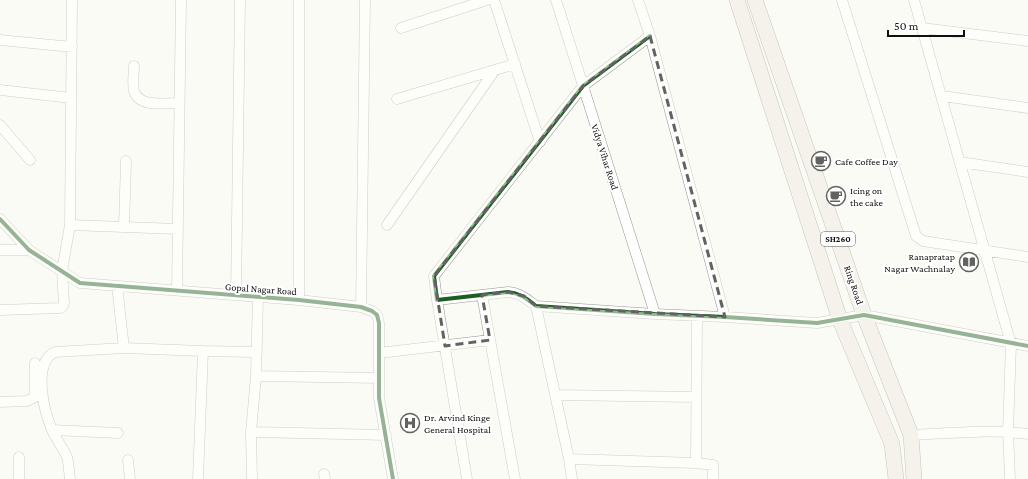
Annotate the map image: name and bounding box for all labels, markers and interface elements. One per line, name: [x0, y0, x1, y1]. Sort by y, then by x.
scale bar: [888, 12, 964, 38]
text: 50 m: [894, 19, 919, 33]
street label: Vidya Vihar Road: [589, 123, 621, 192]
cafe icon: Cafe Coffee Day: [810, 150, 832, 172]
place label: Cafe Coffee Day: [835, 156, 898, 167]
cafe icon: Icing on the cake: [825, 185, 847, 207]
place label: Icing on the cake: [850, 185, 883, 208]
road number: SH260: [821, 232, 855, 246]
place label: Ranapratap Nagar Wachnalay: [884, 251, 955, 274]
library icon: Ranapratap Nagar Wachnalay: [958, 251, 980, 273]
street label: Ring Road: [842, 264, 866, 307]
street label: Gopal Nagar Road: [225, 281, 298, 297]
hospital icon: Dr. Arvind Kinge General Hospital: [399, 412, 421, 434]
place label: Dr. Arvind Kinge General Hospital: [424, 412, 491, 435]

